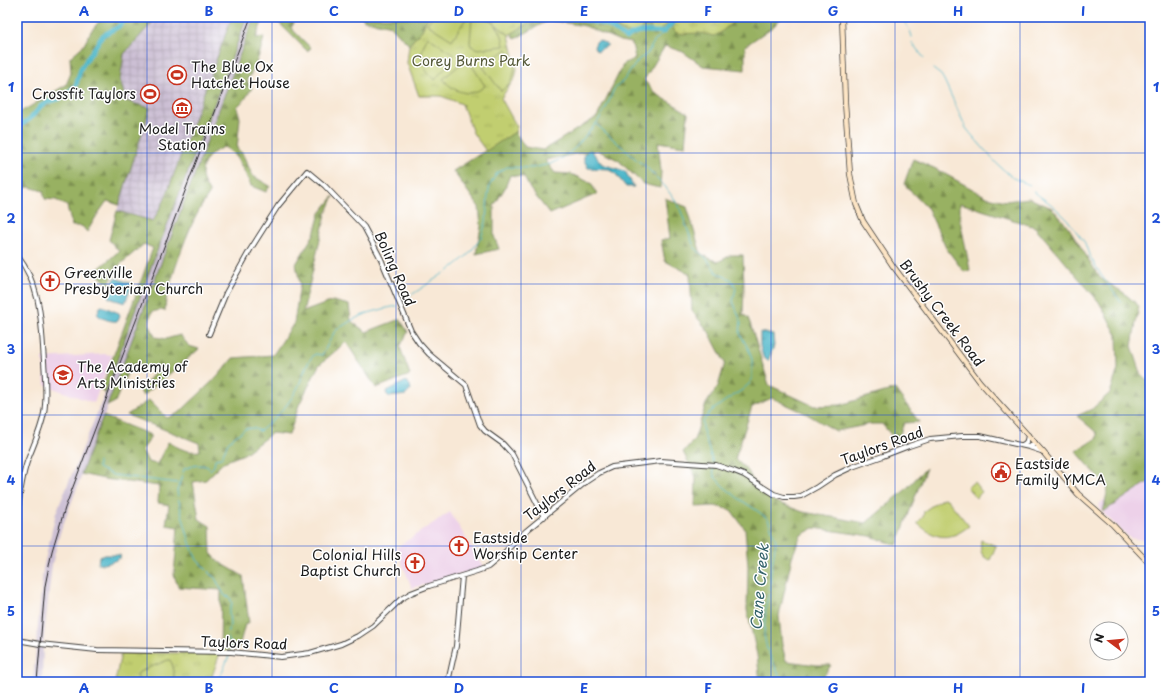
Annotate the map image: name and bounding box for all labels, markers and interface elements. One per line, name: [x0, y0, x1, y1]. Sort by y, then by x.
text: A: [79, 1, 89, 20]
text: B: [205, 1, 214, 20]
text: C: [329, 1, 339, 20]
text: D: [454, 1, 464, 20]
text: E: [580, 1, 588, 20]
text: F: [704, 1, 712, 20]
text: G: [828, 1, 838, 20]
text: H: [953, 1, 963, 20]
text: I: [1081, 1, 1085, 20]
park label: Corey Burns Park: [412, 50, 531, 71]
place label: The Blue Ox Hatchet House: [191, 56, 290, 93]
sports icon: The Blue Ox Hatchet House: [166, 64, 188, 86]
text: 1: [8, 77, 14, 96]
text: 1: [1153, 77, 1159, 96]
place label: Crossfit Taylors: [32, 83, 136, 104]
sports icon: Crossfit Taylors: [139, 83, 161, 105]
museum icon: Model Trains Station: [171, 97, 193, 119]
place label: Model Trains Station: [139, 118, 225, 155]
text: 2: [6, 208, 16, 227]
text: 2: [1151, 208, 1161, 227]
street label: Boling Road: [370, 228, 421, 310]
street label: Brushy Creek Road: [895, 255, 990, 371]
place label: Greenville Presbyterian Church: [64, 262, 203, 299]
church icon: Greenville Presbyterian Church: [39, 270, 61, 292]
text: 3: [7, 339, 16, 358]
text: 3: [1152, 339, 1161, 358]
place label: The Academy of Arts Ministries: [77, 356, 189, 393]
school or university icon: The Academy of Arts Ministries: [52, 364, 74, 386]
street label: Taylors Road: [837, 421, 926, 470]
place label: Eastside Family YMCA: [1015, 453, 1106, 490]
street label: Taylors Road: [519, 456, 600, 526]
public building icon: Eastside Family YMCA: [990, 461, 1012, 483]
text: 4: [7, 470, 16, 489]
text: 4: [1152, 470, 1161, 489]
place label: Eastside Worship Center: [473, 527, 578, 564]
church icon: Eastside Worship Center: [448, 535, 470, 557]
water label: Cane Creek: [743, 542, 774, 631]
place label: Colonial Hills Baptist Church: [300, 544, 401, 581]
church icon: Colonial Hills Baptist Church: [404, 552, 426, 574]
text: 5: [7, 601, 15, 620]
text: 5: [1152, 601, 1160, 620]
north arrow: [1089, 621, 1129, 661]
street label: Taylors Road: [200, 630, 288, 655]
text: N: [1090, 631, 1108, 645]
text: A: [79, 678, 89, 697]
text: B: [205, 678, 214, 697]
text: C: [329, 678, 339, 697]
text: D: [454, 678, 464, 697]
text: E: [580, 678, 588, 697]
text: F: [704, 678, 712, 697]
text: G: [828, 678, 838, 697]
text: H: [953, 678, 963, 697]
text: I: [1081, 678, 1085, 697]

